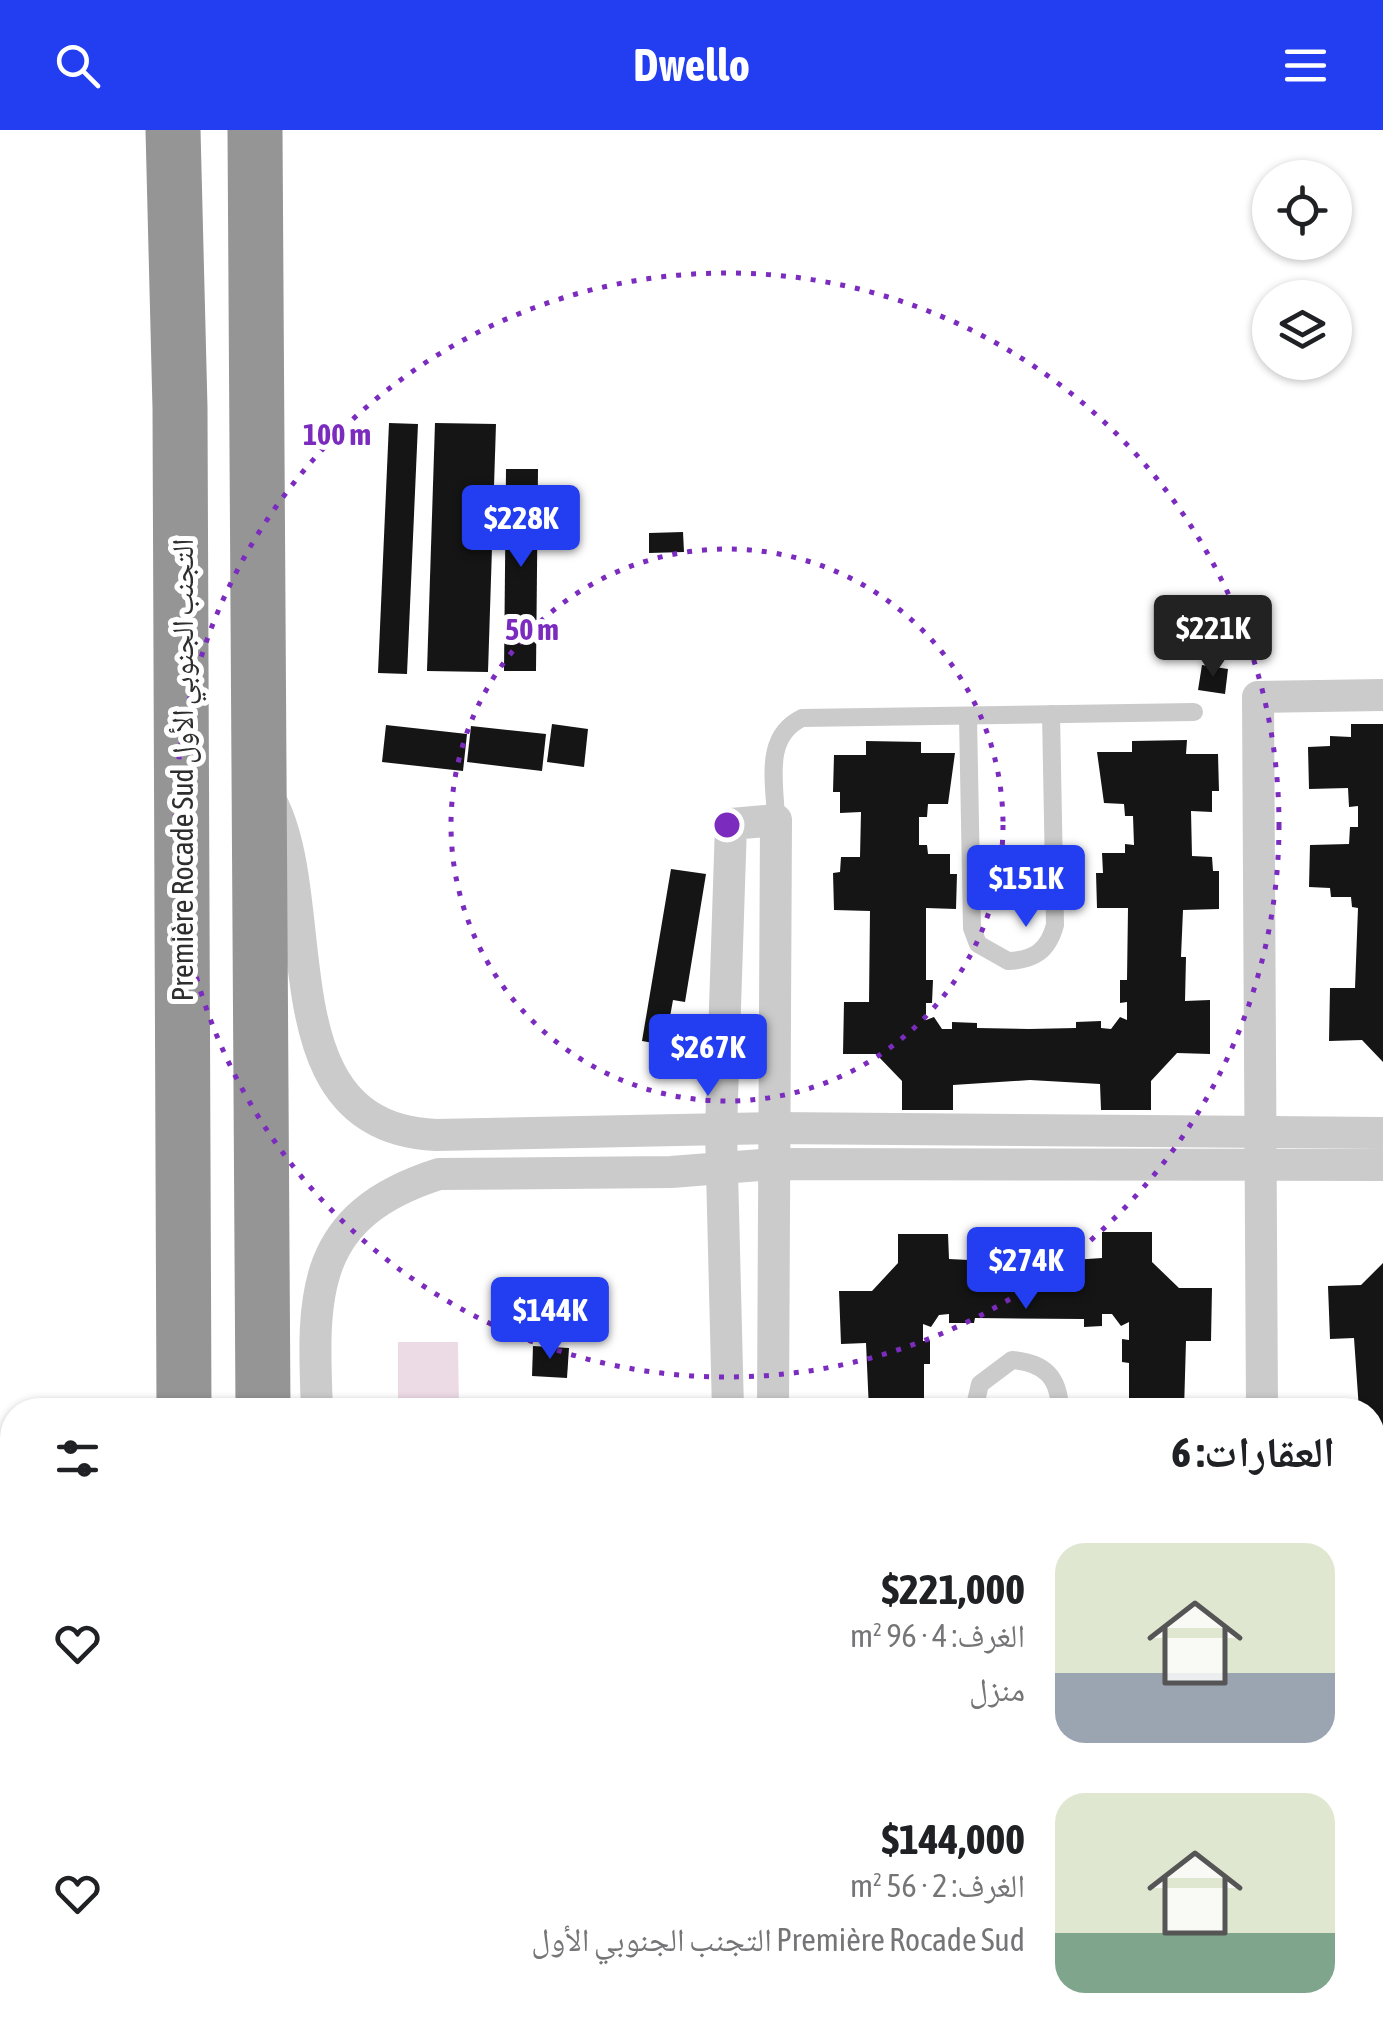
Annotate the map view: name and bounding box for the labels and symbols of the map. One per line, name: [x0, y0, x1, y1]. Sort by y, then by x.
text: 100 m: [303, 417, 371, 451]
pin: $228K: [451, 485, 591, 570]
street label: Première Rocade Sud التجنب الجنوبي الأول: [165, 539, 207, 1001]
pin: $221K: [1143, 595, 1283, 680]
text: 50 m: [505, 612, 559, 646]
centre of rings: [709, 807, 745, 843]
pin: $151K: [956, 845, 1096, 930]
pin: $267K: [638, 1014, 778, 1099]
pin: $274K: [956, 1227, 1096, 1312]
pin: $144K: [480, 1277, 620, 1362]

